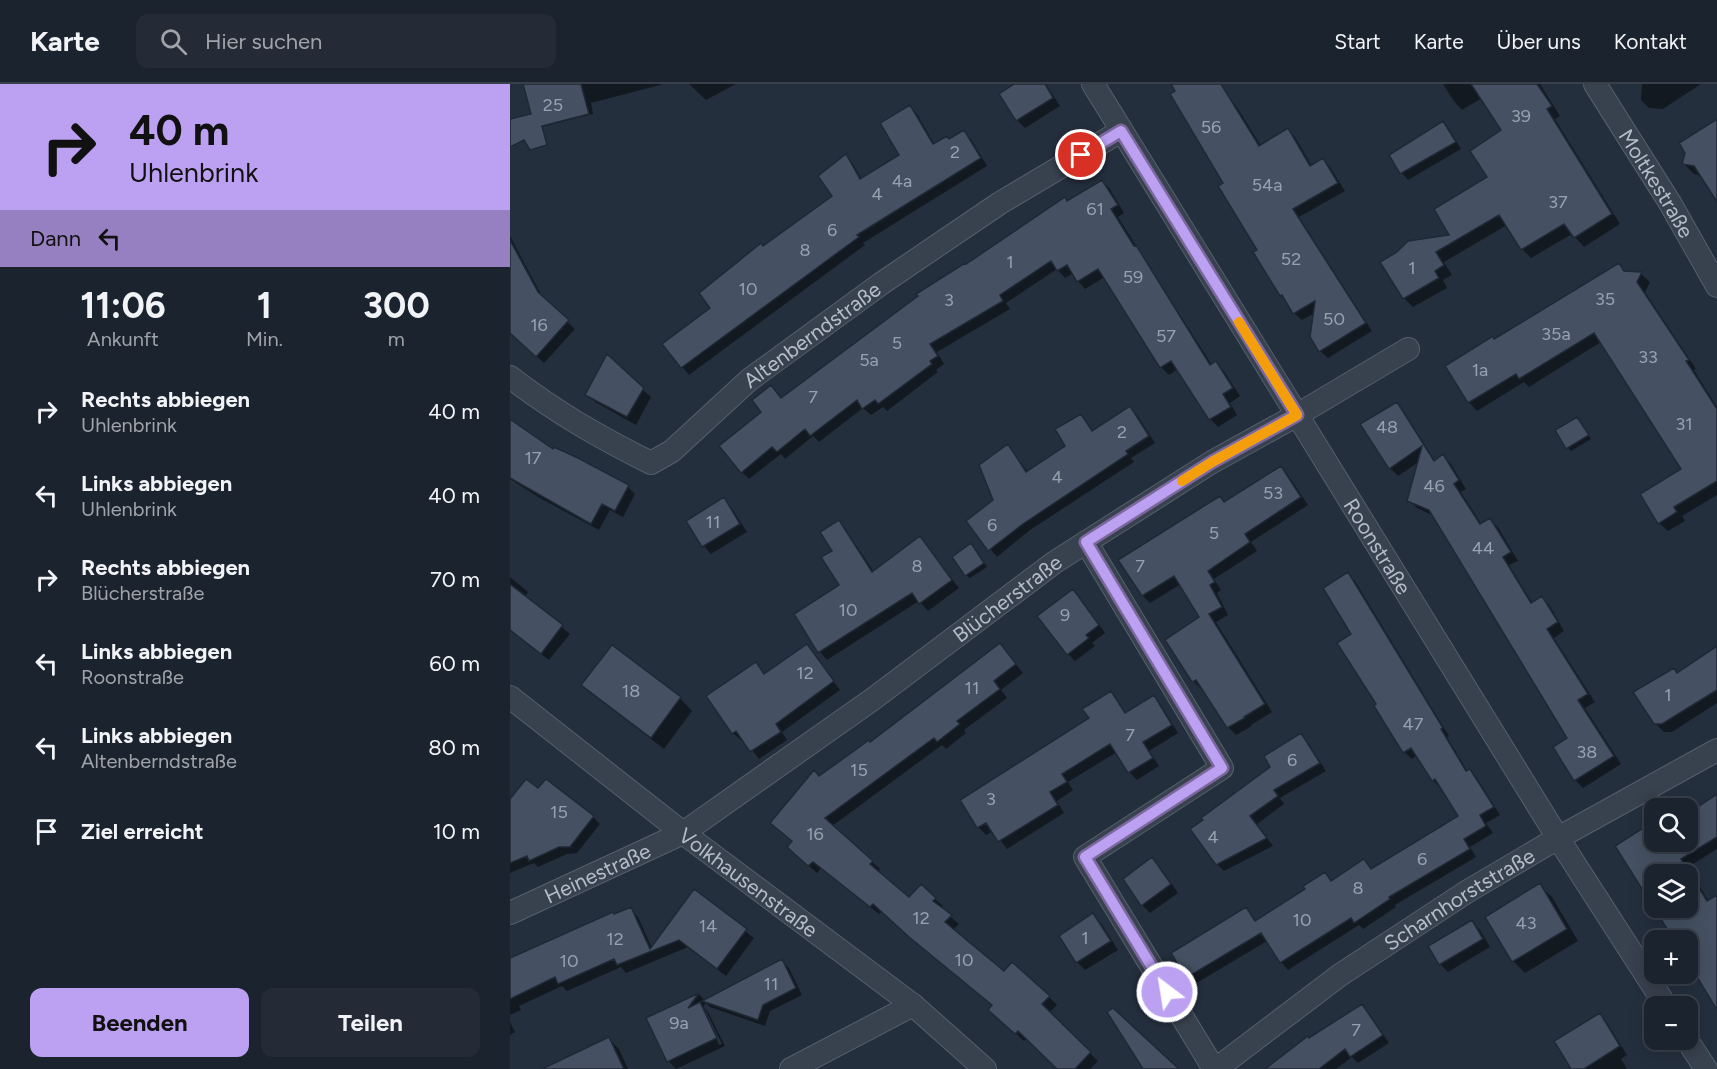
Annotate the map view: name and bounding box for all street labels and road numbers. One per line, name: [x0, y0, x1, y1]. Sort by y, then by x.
street label: Moltkestraße: [1614, 124, 1699, 242]
street label: Altenberndstraße: [738, 276, 885, 393]
street label: Roonstraße: [1339, 494, 1417, 599]
street label: Blücherstraße: [948, 549, 1066, 647]
street label: Volkhausenstraße: [674, 822, 823, 942]
street label: Heinestraße: [540, 837, 654, 908]
street label: Scharnhorststraße: [1379, 842, 1539, 955]

